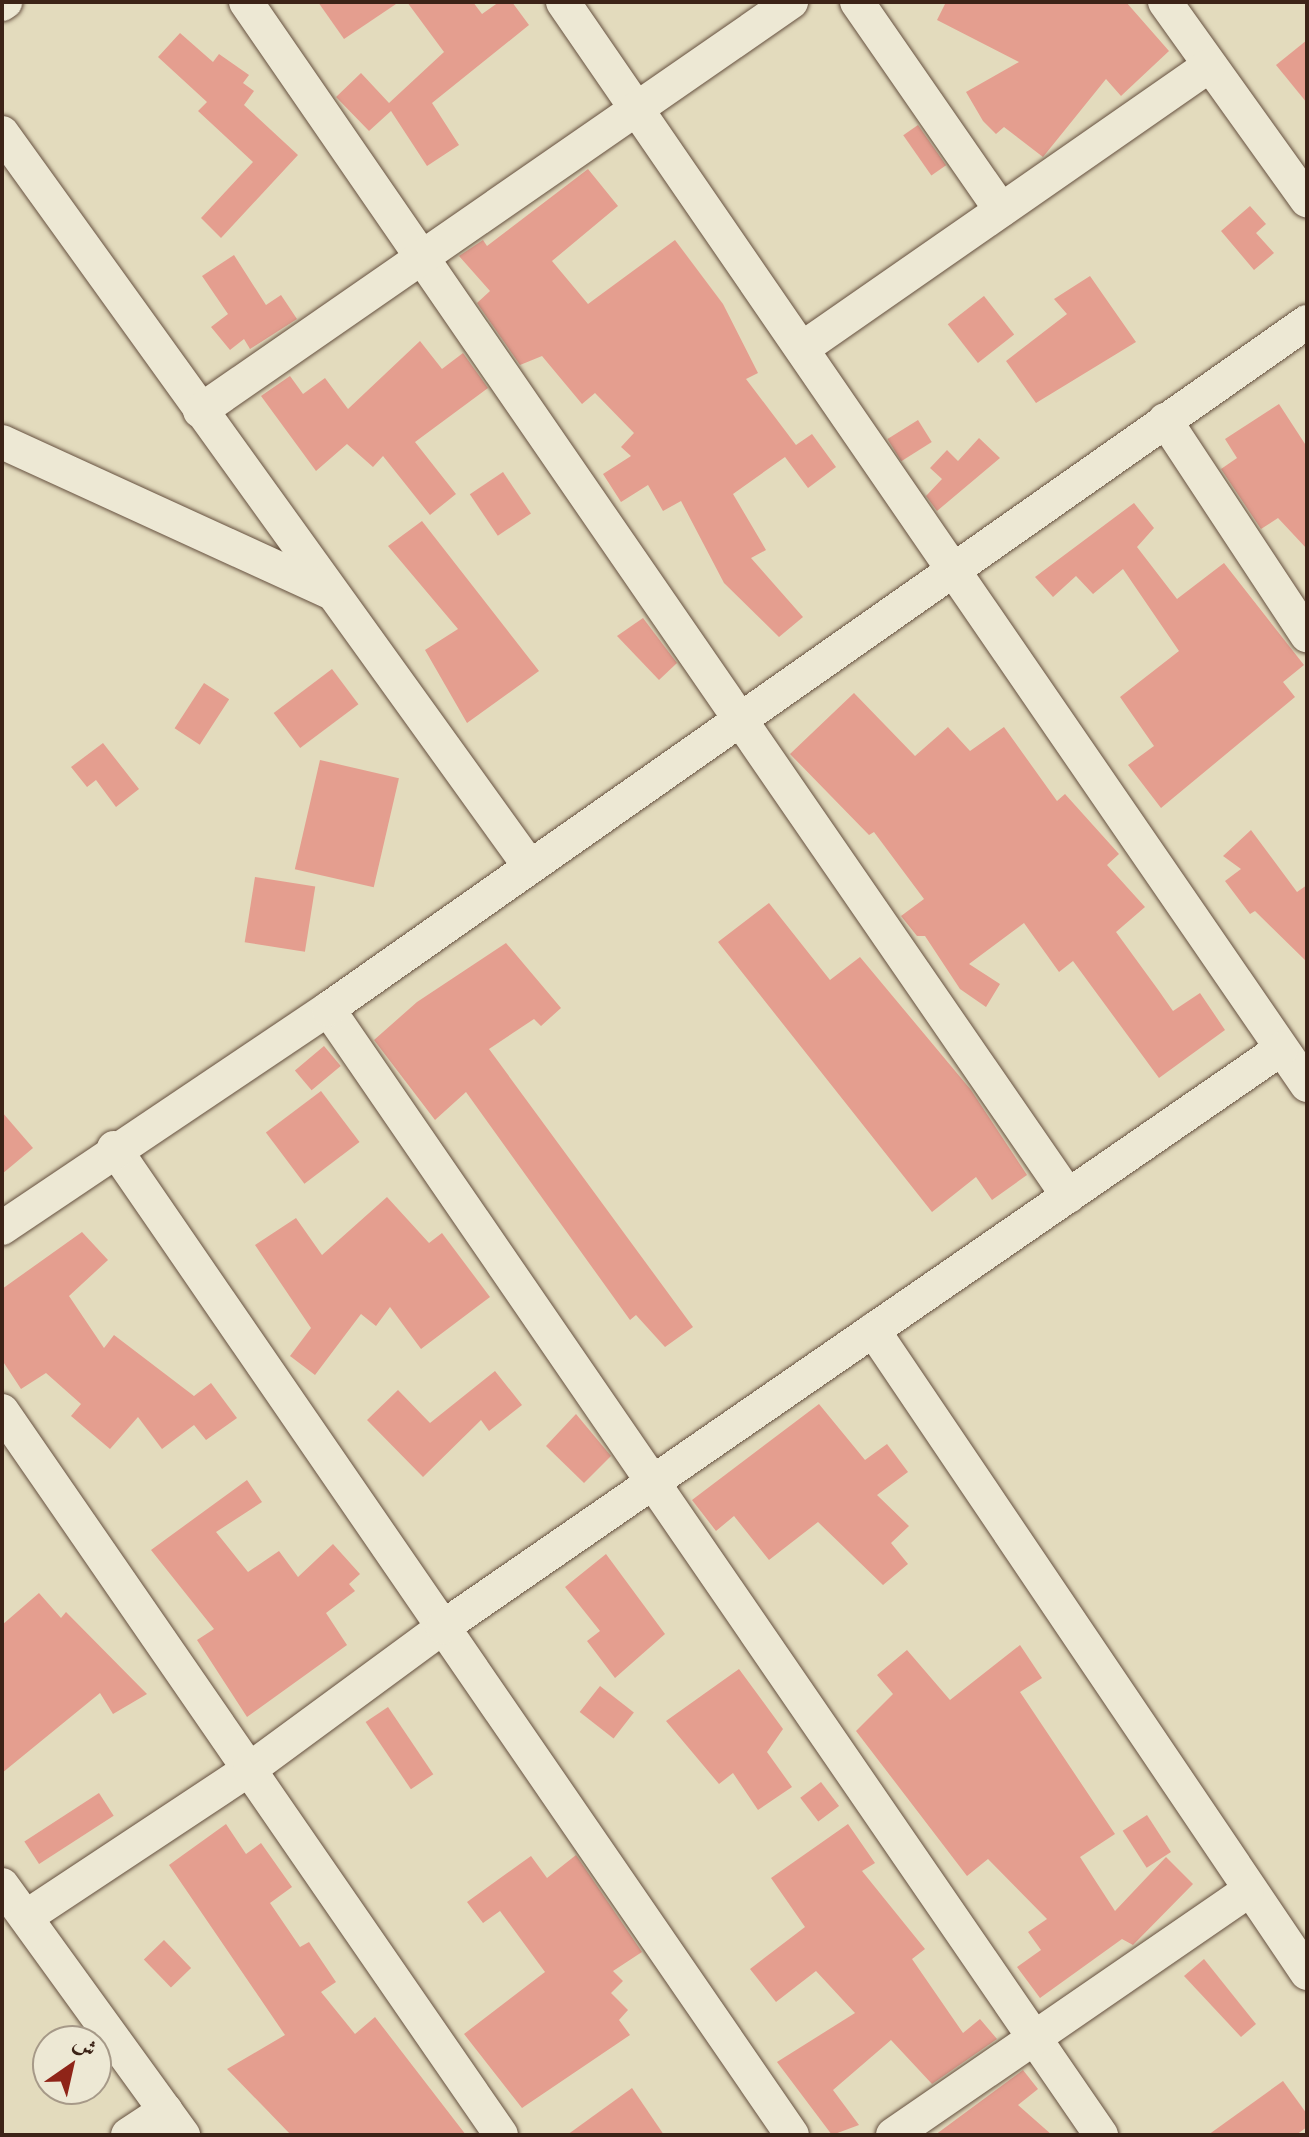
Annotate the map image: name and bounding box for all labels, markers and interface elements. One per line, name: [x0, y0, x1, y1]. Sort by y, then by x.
north arrow: [32, 2025, 112, 2105]
text: ش: [69, 2032, 99, 2062]

